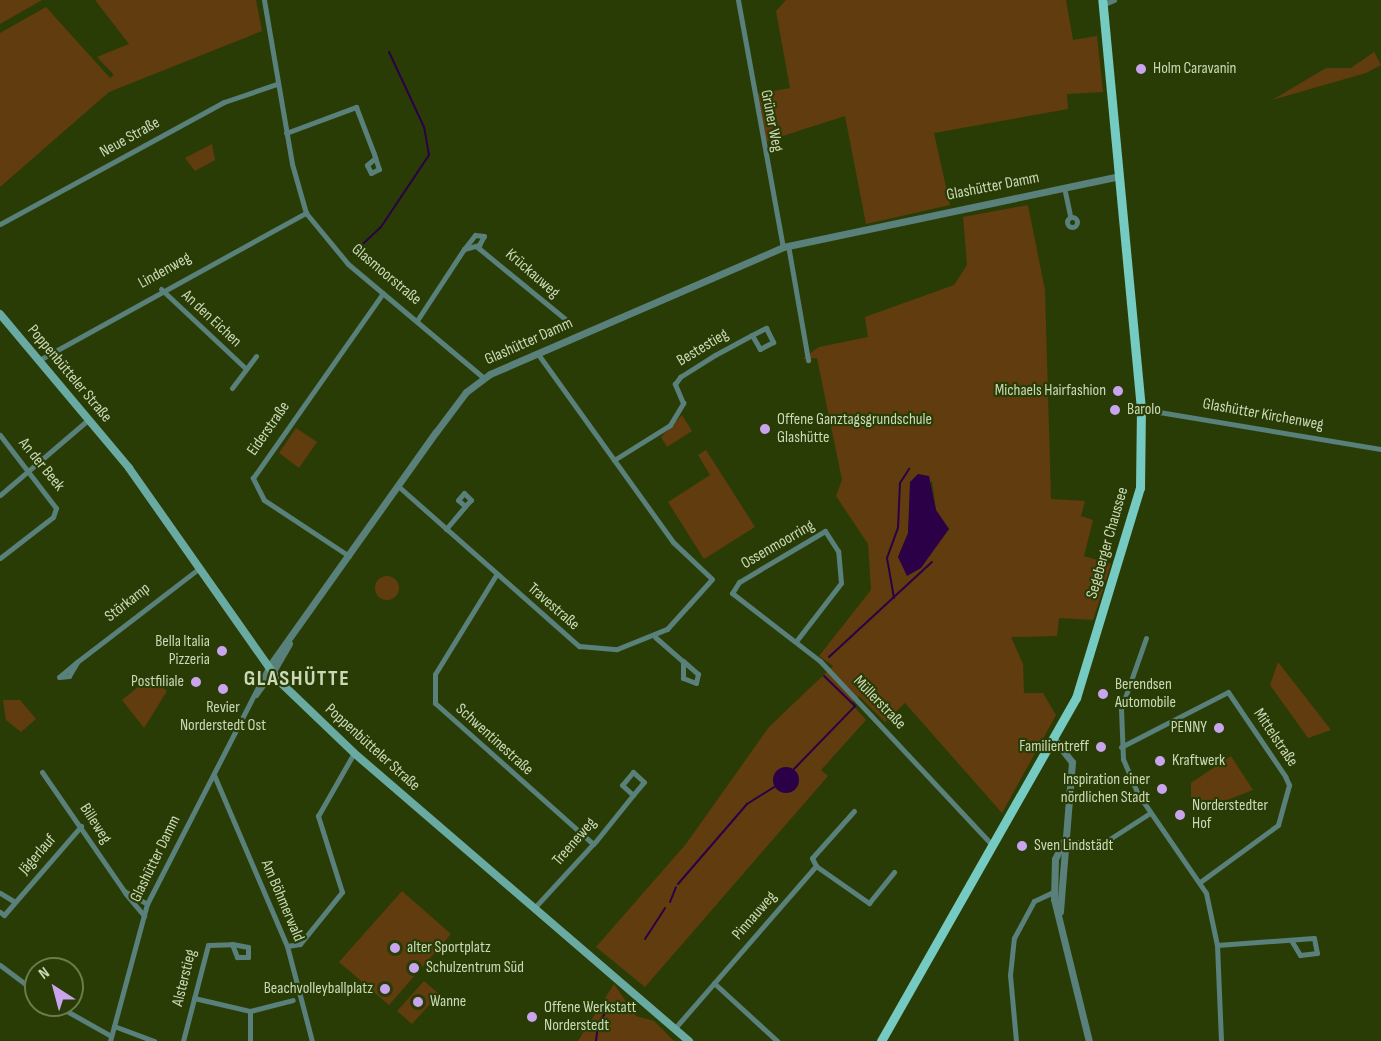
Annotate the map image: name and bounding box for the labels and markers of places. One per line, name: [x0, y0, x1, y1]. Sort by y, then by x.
place label: Holm Caravanin: [1153, 59, 1236, 79]
marker: Holm Caravanin: [1134, 62, 1148, 76]
place label: Michaels Hairfashion: [995, 381, 1106, 401]
marker: Michaels Hairfashion: [1111, 384, 1125, 398]
place label: Barolo: [1127, 400, 1161, 420]
marker: Barolo: [1108, 403, 1122, 417]
place label: Offene Ganztagsgrundschule Glashütte: [777, 410, 932, 448]
marker: Offene Ganztagsgrundschule Glashütte: [758, 422, 772, 436]
place label: Bella Italia Pizzeria: [155, 632, 210, 670]
marker: Bella Italia Pizzeria: [215, 644, 229, 658]
place label: Postfiliale: [131, 672, 184, 692]
marker: Postfiliale: [189, 675, 203, 689]
place label: Berendsen Automobile: [1115, 675, 1176, 713]
marker: Revier Norderstedt Ost: [216, 682, 230, 696]
marker: Berendsen Automobile: [1096, 687, 1110, 701]
place label: Revier Norderstedt Ost: [180, 698, 266, 736]
place label: PENNY: [1171, 718, 1207, 738]
marker: PENNY: [1212, 721, 1226, 735]
place label: Familientreff: [1019, 737, 1089, 757]
marker: Familientreff: [1094, 740, 1108, 754]
place label: Kraftwerk: [1172, 751, 1225, 771]
marker: Kraftwerk: [1153, 754, 1167, 768]
place label: Inspiration einer nördlichen Stadt: [1061, 770, 1150, 808]
marker: Inspiration einer nördlichen Stadt: [1155, 782, 1169, 796]
place label: Norderstedter Hof: [1192, 796, 1268, 834]
marker: Norderstedter Hof: [1173, 808, 1187, 822]
place label: Sven Lindstädt: [1034, 836, 1113, 856]
marker: Sven Lindstädt: [1015, 839, 1029, 853]
place label: alter Sportplatz: [407, 938, 491, 958]
marker: alter Sportplatz: [388, 941, 402, 955]
place label: Schulzentrum Süd: [426, 958, 524, 978]
marker: Schulzentrum Süd: [407, 961, 421, 975]
place label: Beachvolleyballplatz: [264, 979, 373, 999]
marker: Beachvolleyballplatz: [378, 982, 392, 996]
place label: Wanne: [430, 992, 466, 1012]
marker: Wanne: [411, 995, 425, 1009]
place label: Offene Werkstatt Norderstedt: [544, 998, 636, 1036]
marker: Offene Werkstatt Norderstedt: [525, 1010, 539, 1024]

